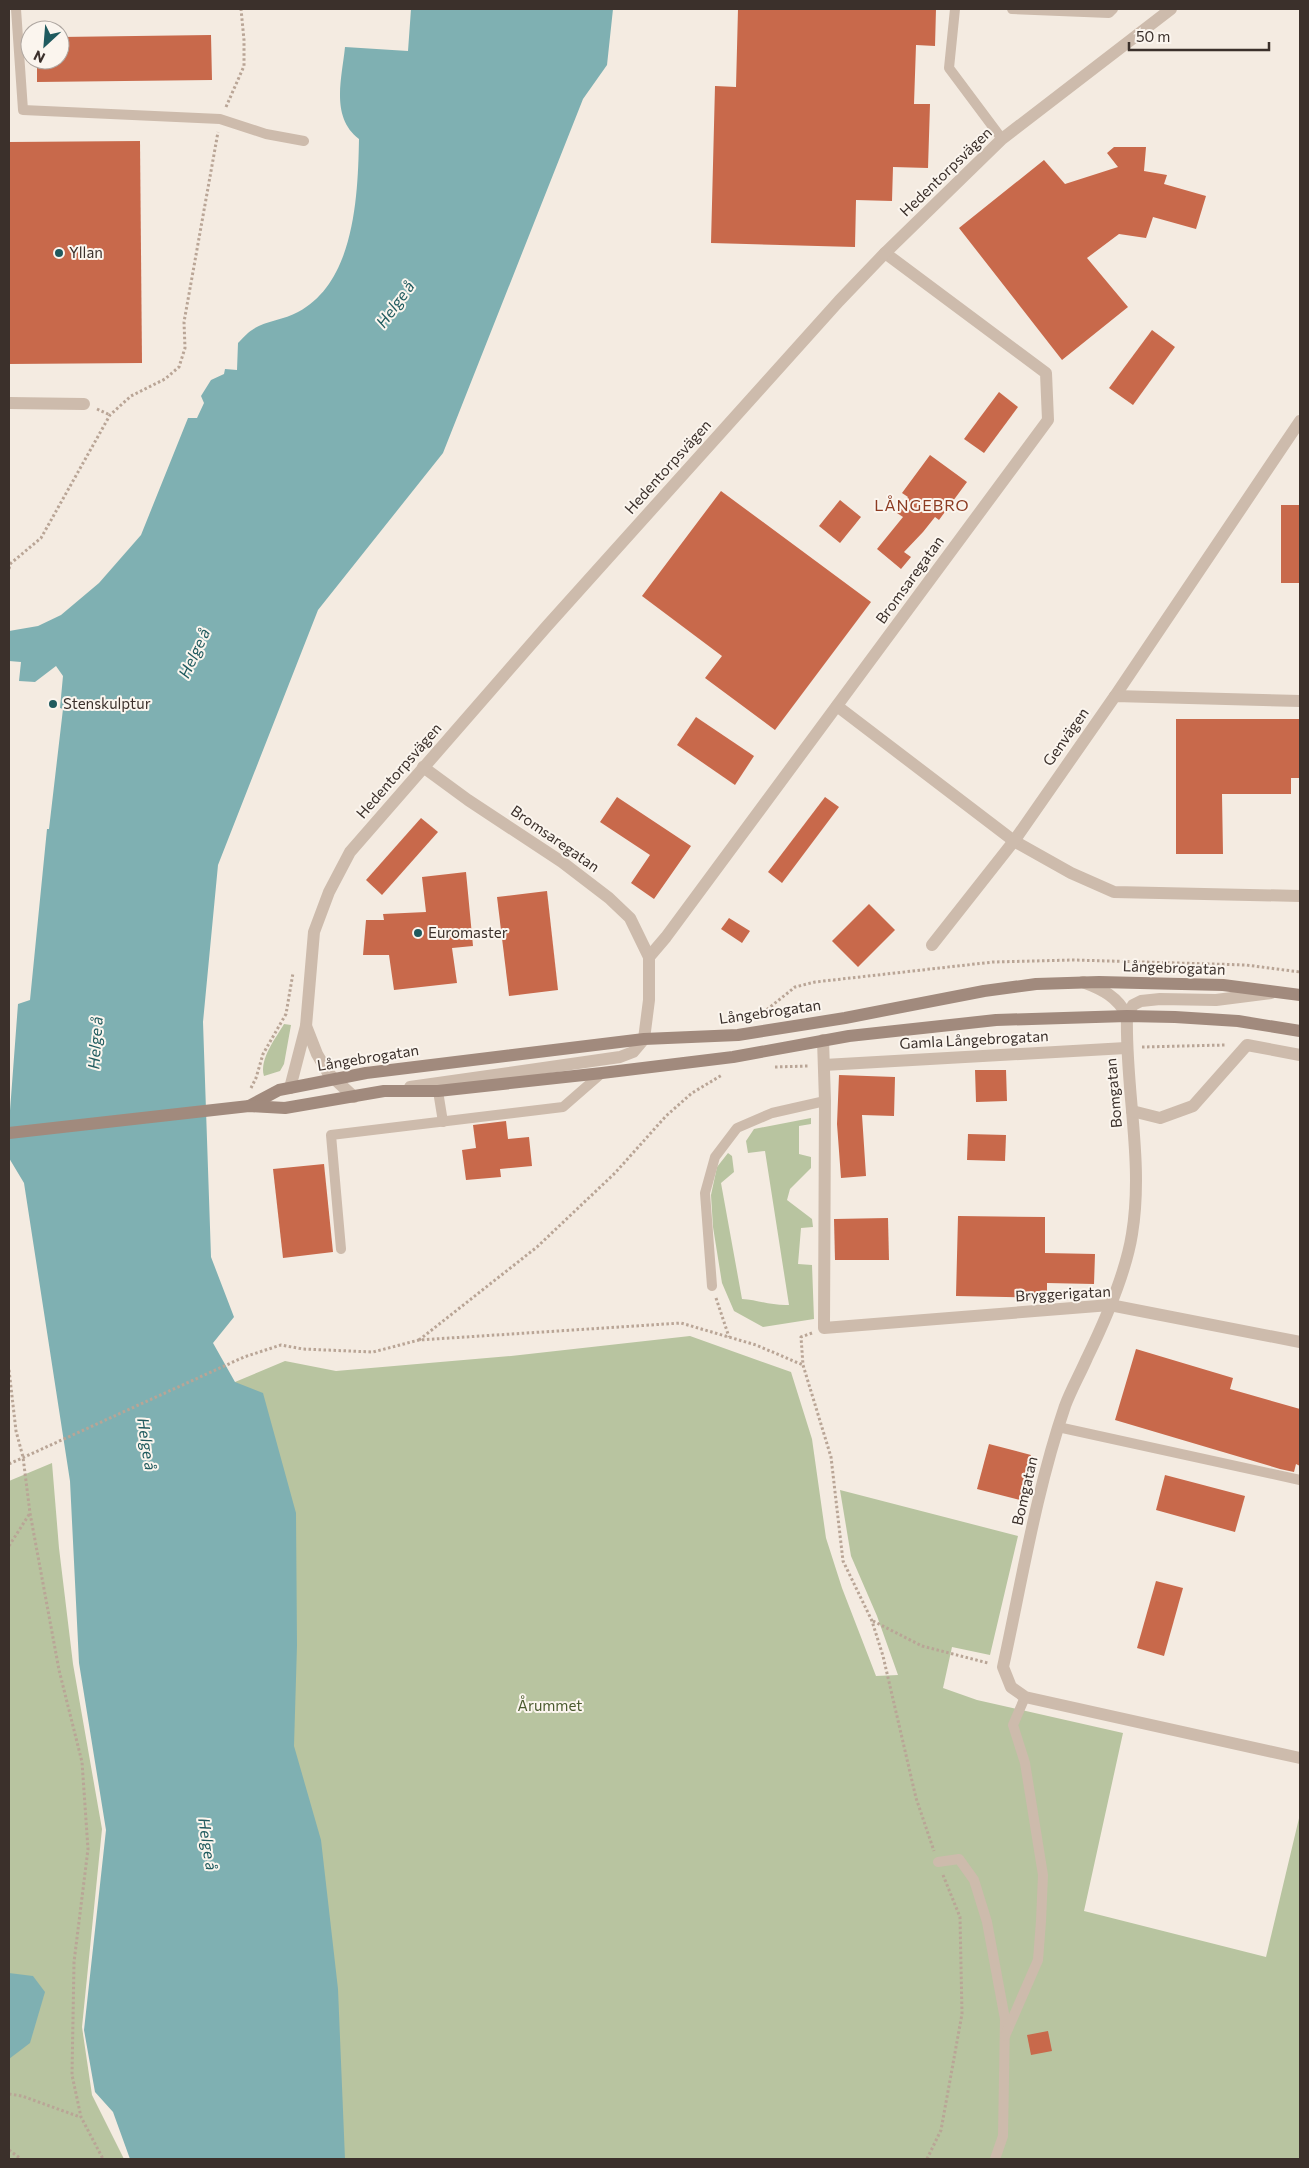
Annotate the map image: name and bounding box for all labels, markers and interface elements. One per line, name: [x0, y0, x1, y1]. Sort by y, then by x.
north arrow: [20, 20, 70, 70]
scale bar: [1129, 20, 1269, 52]
text: 50 m: [1136, 27, 1170, 45]
text: N: [31, 47, 48, 67]
street label: Hedentorpsvägen: [896, 123, 995, 220]
place label: Yllan: [69, 243, 103, 261]
marker: Yllan: [53, 247, 65, 259]
water label: Helge å: [371, 277, 418, 331]
street label: Hedentorpsvägen: [620, 416, 714, 517]
district label: LÅNGEBRO: [874, 495, 970, 514]
street label: Bromsaregatan: [871, 532, 947, 627]
water label: Helge å: [174, 625, 213, 681]
place label: Stenskulptur: [63, 694, 151, 712]
marker: Stenskulptur: [47, 698, 59, 710]
street label: Genvägen: [1039, 704, 1092, 769]
street label: Hedentorpsvägen: [352, 719, 445, 822]
street label: Bromsaregatan: [508, 801, 603, 875]
place label: Euromaster: [428, 923, 508, 941]
marker: Euromaster: [412, 927, 424, 939]
street label: Långebrogatan: [1122, 956, 1226, 978]
street label: Långebrogatan: [718, 995, 822, 1027]
water label: Helge å: [83, 1016, 106, 1070]
street label: Gamla Långebrogatan: [899, 1026, 1049, 1052]
street label: Långebrogatan: [316, 1040, 420, 1074]
street label: Bomgatan: [1101, 1057, 1125, 1129]
street label: Bryggerigatan: [1015, 1282, 1111, 1304]
water label: Helge å: [134, 1416, 161, 1471]
street label: Bomgatan: [1007, 1455, 1041, 1527]
park label: Årummet: [518, 1695, 582, 1714]
water label: Helge å: [195, 1816, 222, 1871]

